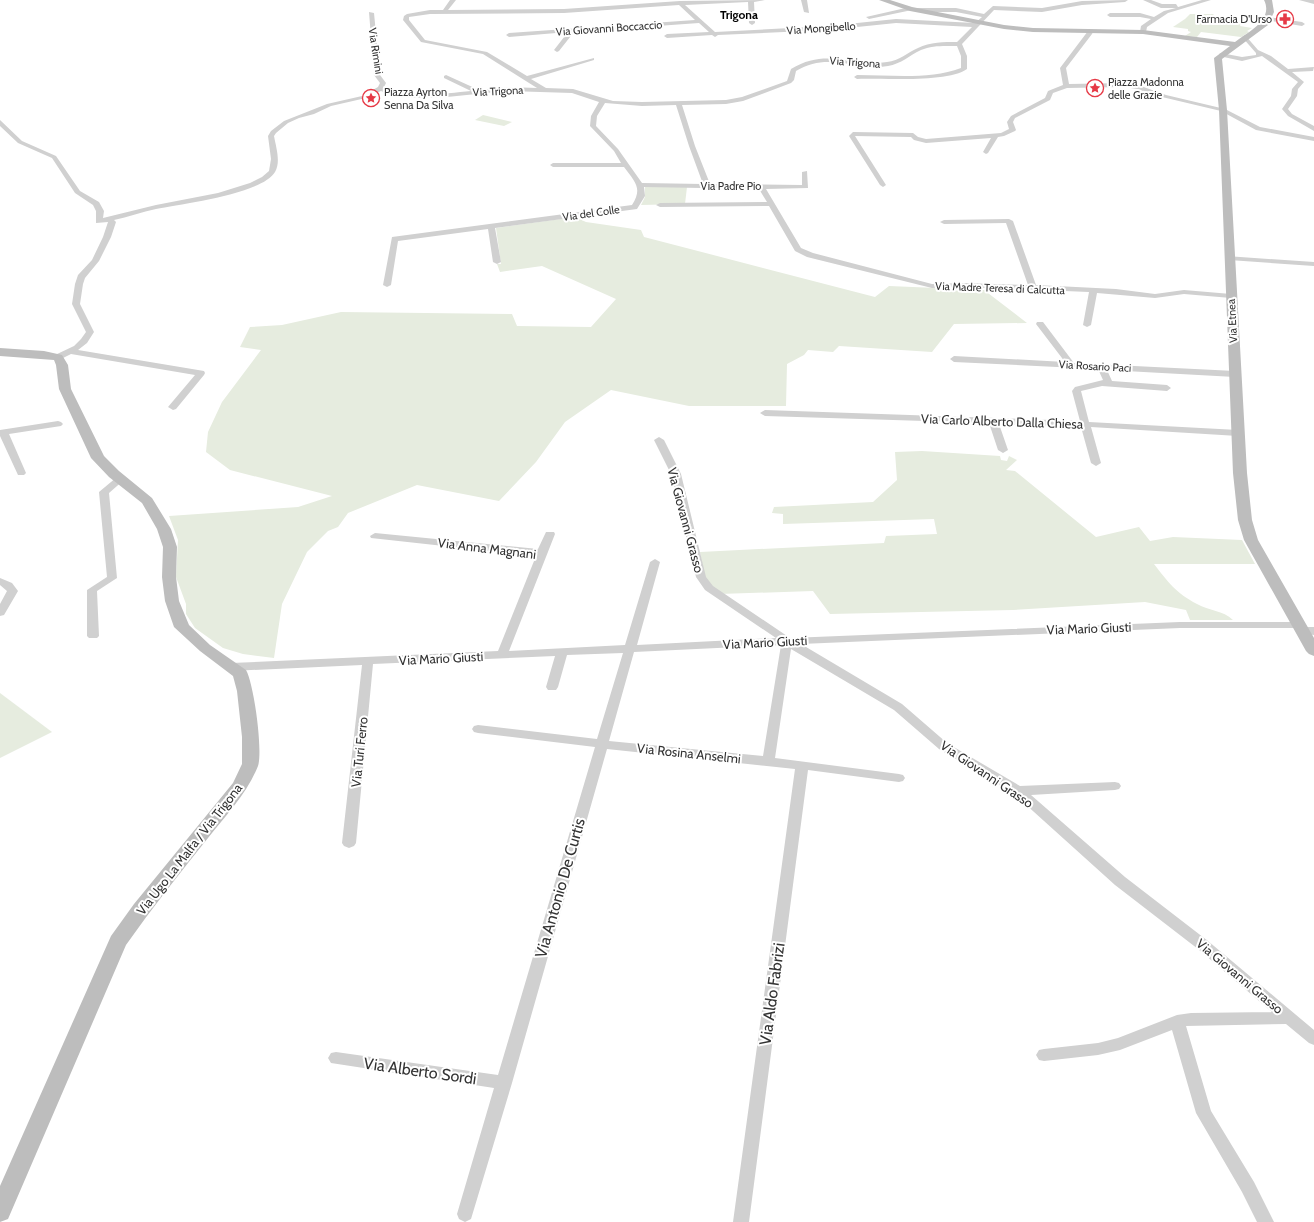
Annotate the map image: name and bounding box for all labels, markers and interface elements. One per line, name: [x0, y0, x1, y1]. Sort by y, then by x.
district label: Trigona: [720, 7, 758, 22]
pharmacy icon: Farmacia D'Urso: [1275, 9, 1295, 29]
place label: Farmacia D'Urso: [1196, 12, 1272, 26]
street label: Via Giovanni Boccaccio: [555, 17, 663, 39]
street label: Via Mongibello: [786, 19, 856, 37]
street label: Via Rimini: [365, 27, 387, 75]
street label: Via Trigona: [829, 53, 882, 71]
place label: Piazza Madonna delle Grazie: [1108, 75, 1185, 102]
place icon: Piazza Madonna delle Grazie: [1085, 78, 1105, 98]
street label: Via Trigona: [472, 83, 525, 99]
place label: Piazza Ayrton Senna Da Silva: [384, 85, 454, 112]
place icon: Piazza Ayrton Senna Da Silva: [361, 88, 381, 108]
street label: Via Padre Pio: [701, 179, 761, 193]
street label: Via del Colle: [562, 202, 621, 224]
street label: Via Madre Teresa di Calcutta: [935, 279, 1066, 297]
street label: Via Etnea: [1224, 298, 1240, 343]
street label: Via Rosario Paci: [1058, 357, 1132, 375]
street label: Via Carlo Alberto Dalla Chiesa: [921, 410, 1084, 432]
street label: Via Giovanni Grasso: [664, 466, 708, 574]
street label: Via Anna Magnani: [437, 534, 537, 562]
street label: Via Mario Giusti: [1046, 619, 1132, 637]
street label: Via Mario Giusti: [722, 632, 808, 652]
street label: Via Mario Giusti: [398, 648, 484, 668]
street label: Via Turi Ferro: [347, 716, 371, 788]
street label: Via Giovanni Grasso: [938, 737, 1036, 811]
street label: Via Rosina Anselmi: [636, 740, 742, 766]
street label: Via Ugo La Malfa / Via Trigona: [133, 779, 246, 918]
street label: Via Antonio De Curtis: [531, 816, 589, 960]
street label: Via Giovanni Grasso: [1193, 935, 1287, 1017]
street label: Via Aldo Fabrizi: [755, 942, 789, 1046]
street label: Via Alberto Sordi: [362, 1054, 478, 1088]

